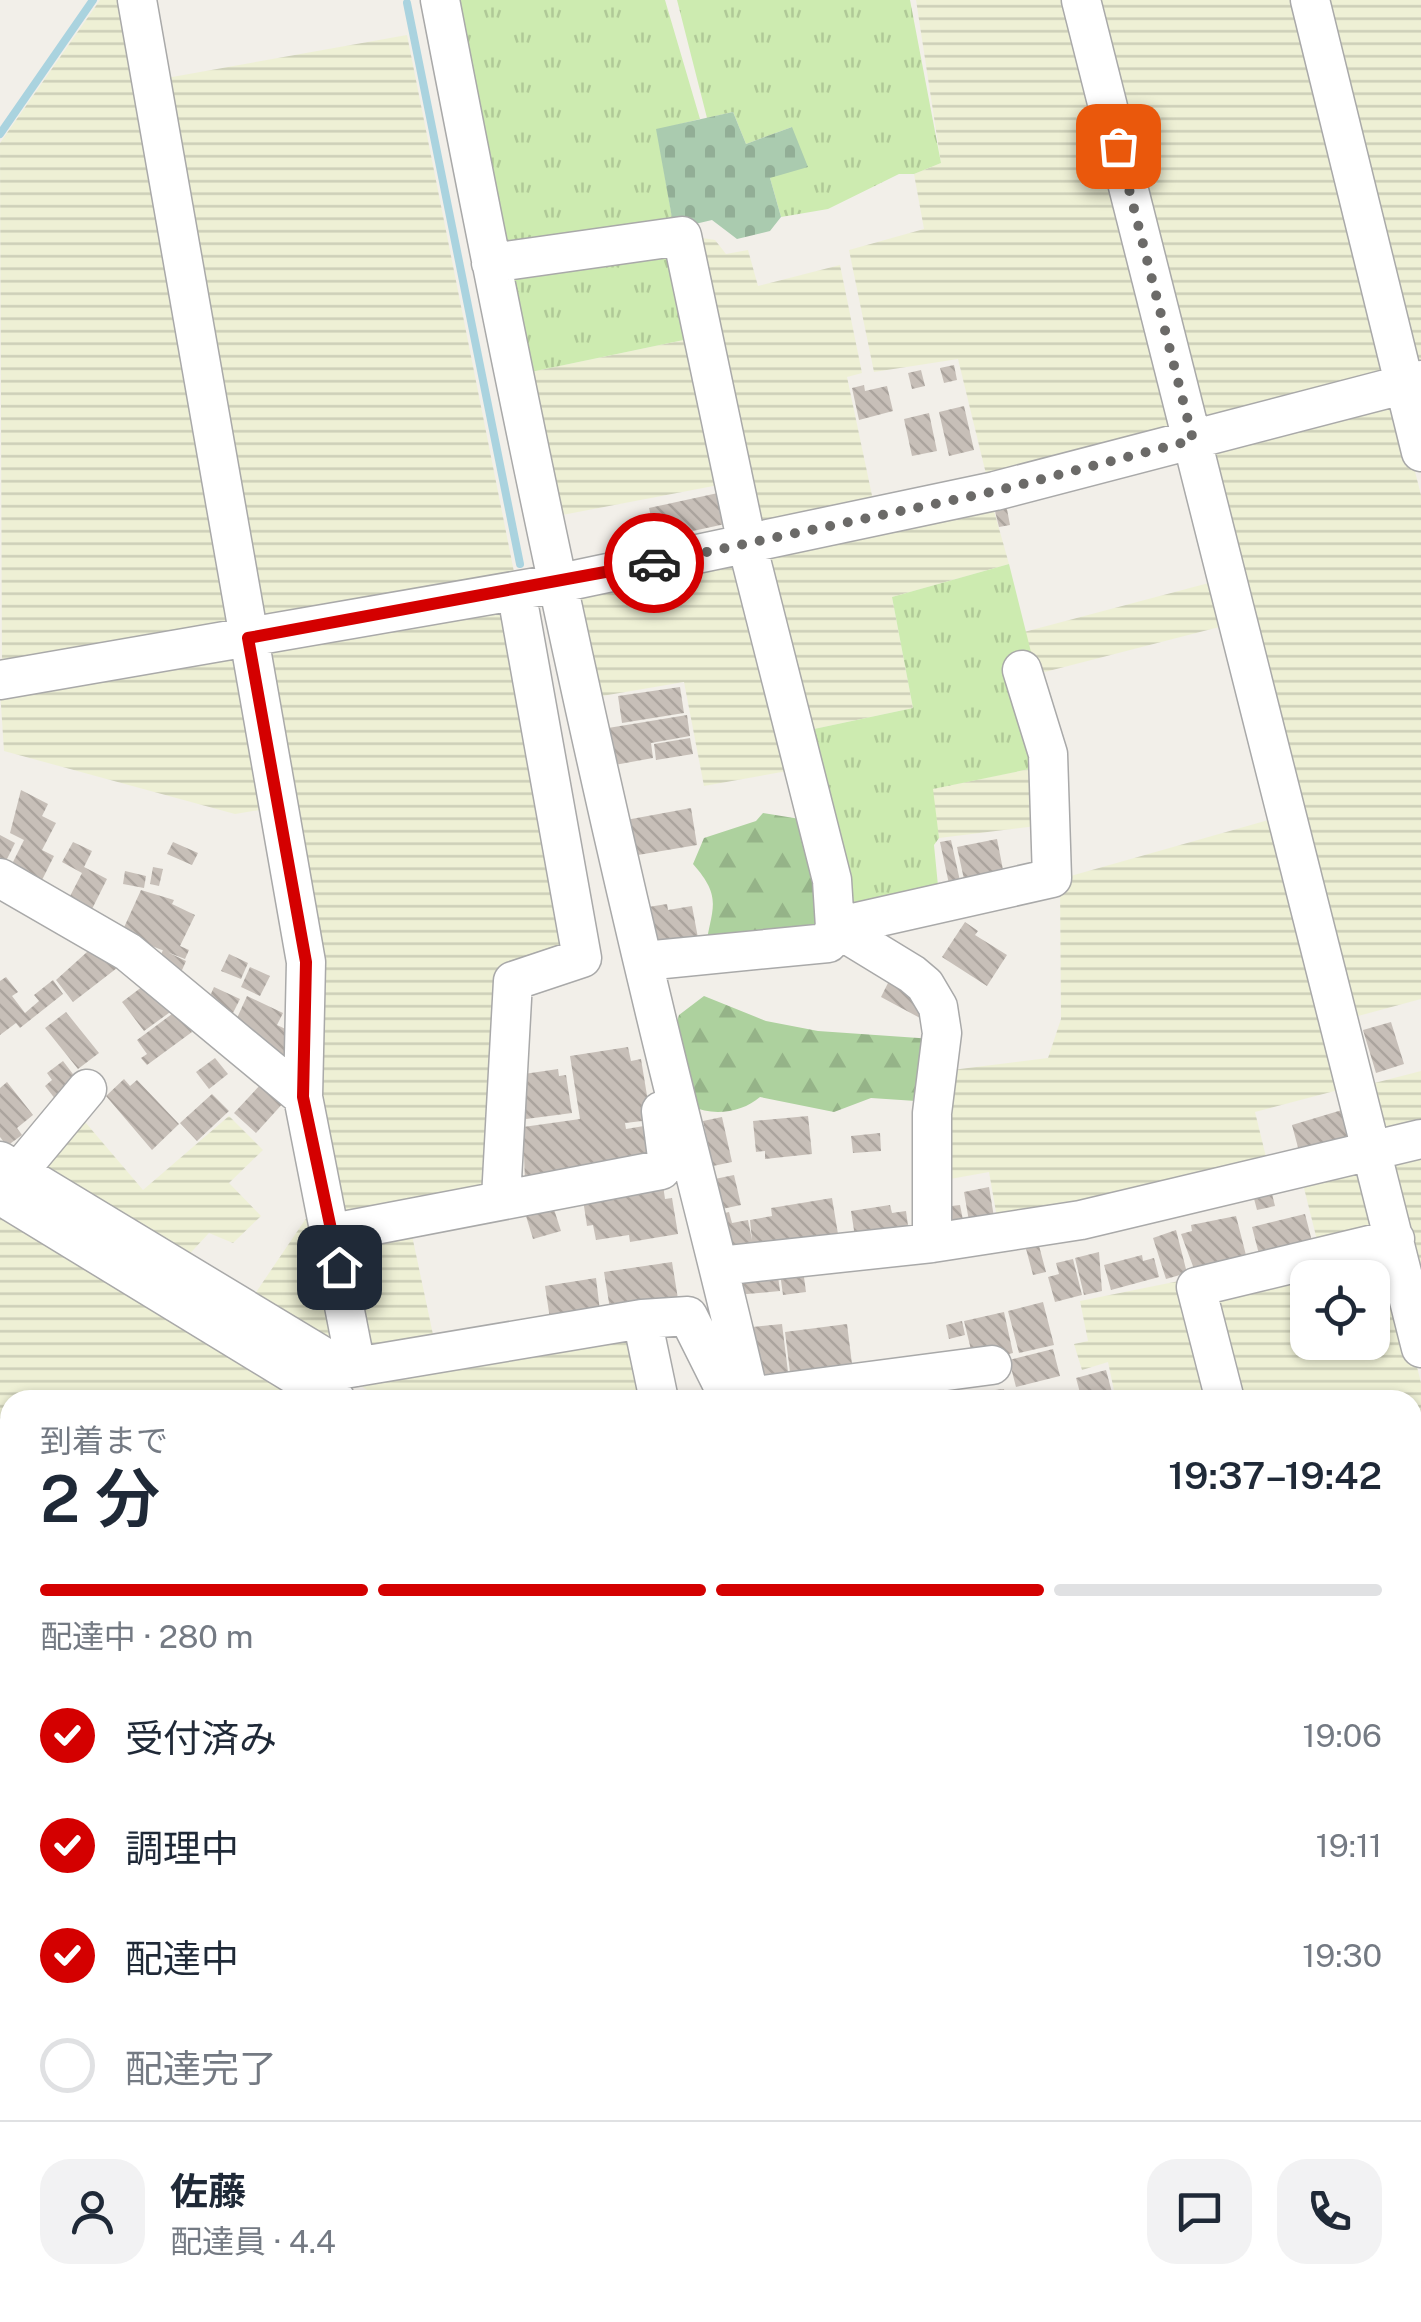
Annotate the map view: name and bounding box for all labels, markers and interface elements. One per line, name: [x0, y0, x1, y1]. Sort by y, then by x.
pin: [1076, 104, 1161, 189]
icon: bag: [1091, 119, 1146, 174]
courier: [604, 513, 704, 613]
icon: car: [627, 536, 682, 591]
pin: [297, 1225, 382, 1310]
icon: home: [312, 1240, 367, 1295]
map controls: [1290, 1260, 1390, 1360]
button: locate: [1290, 1260, 1390, 1360]
text: 到着まで: [40, 1422, 168, 1459]
text: 19:37–19:42: [1168, 1453, 1382, 1498]
text: 2 分: [40, 1460, 160, 1537]
text: 配達中 · 280 m: [40, 1618, 253, 1655]
icon: check: [40, 1708, 95, 1763]
text: 受付済み: [125, 1716, 277, 1761]
text: 19:06: [1302, 1717, 1382, 1754]
icon: check: [40, 1818, 95, 1873]
text: 調理中: [125, 1826, 239, 1871]
text: 19:11: [1316, 1827, 1382, 1864]
icon: check: [40, 1928, 95, 1983]
text: 配達中: [125, 1936, 239, 1981]
text: 19:30: [1302, 1937, 1382, 1974]
text: 配達完了: [125, 2046, 277, 2091]
button: person: [40, 2159, 145, 2264]
button: chat: [1147, 2159, 1252, 2264]
button: phone: [1277, 2159, 1382, 2264]
text: 佐藤: [170, 2169, 246, 2214]
text: 配達員 · 4.4: [170, 2223, 336, 2260]

